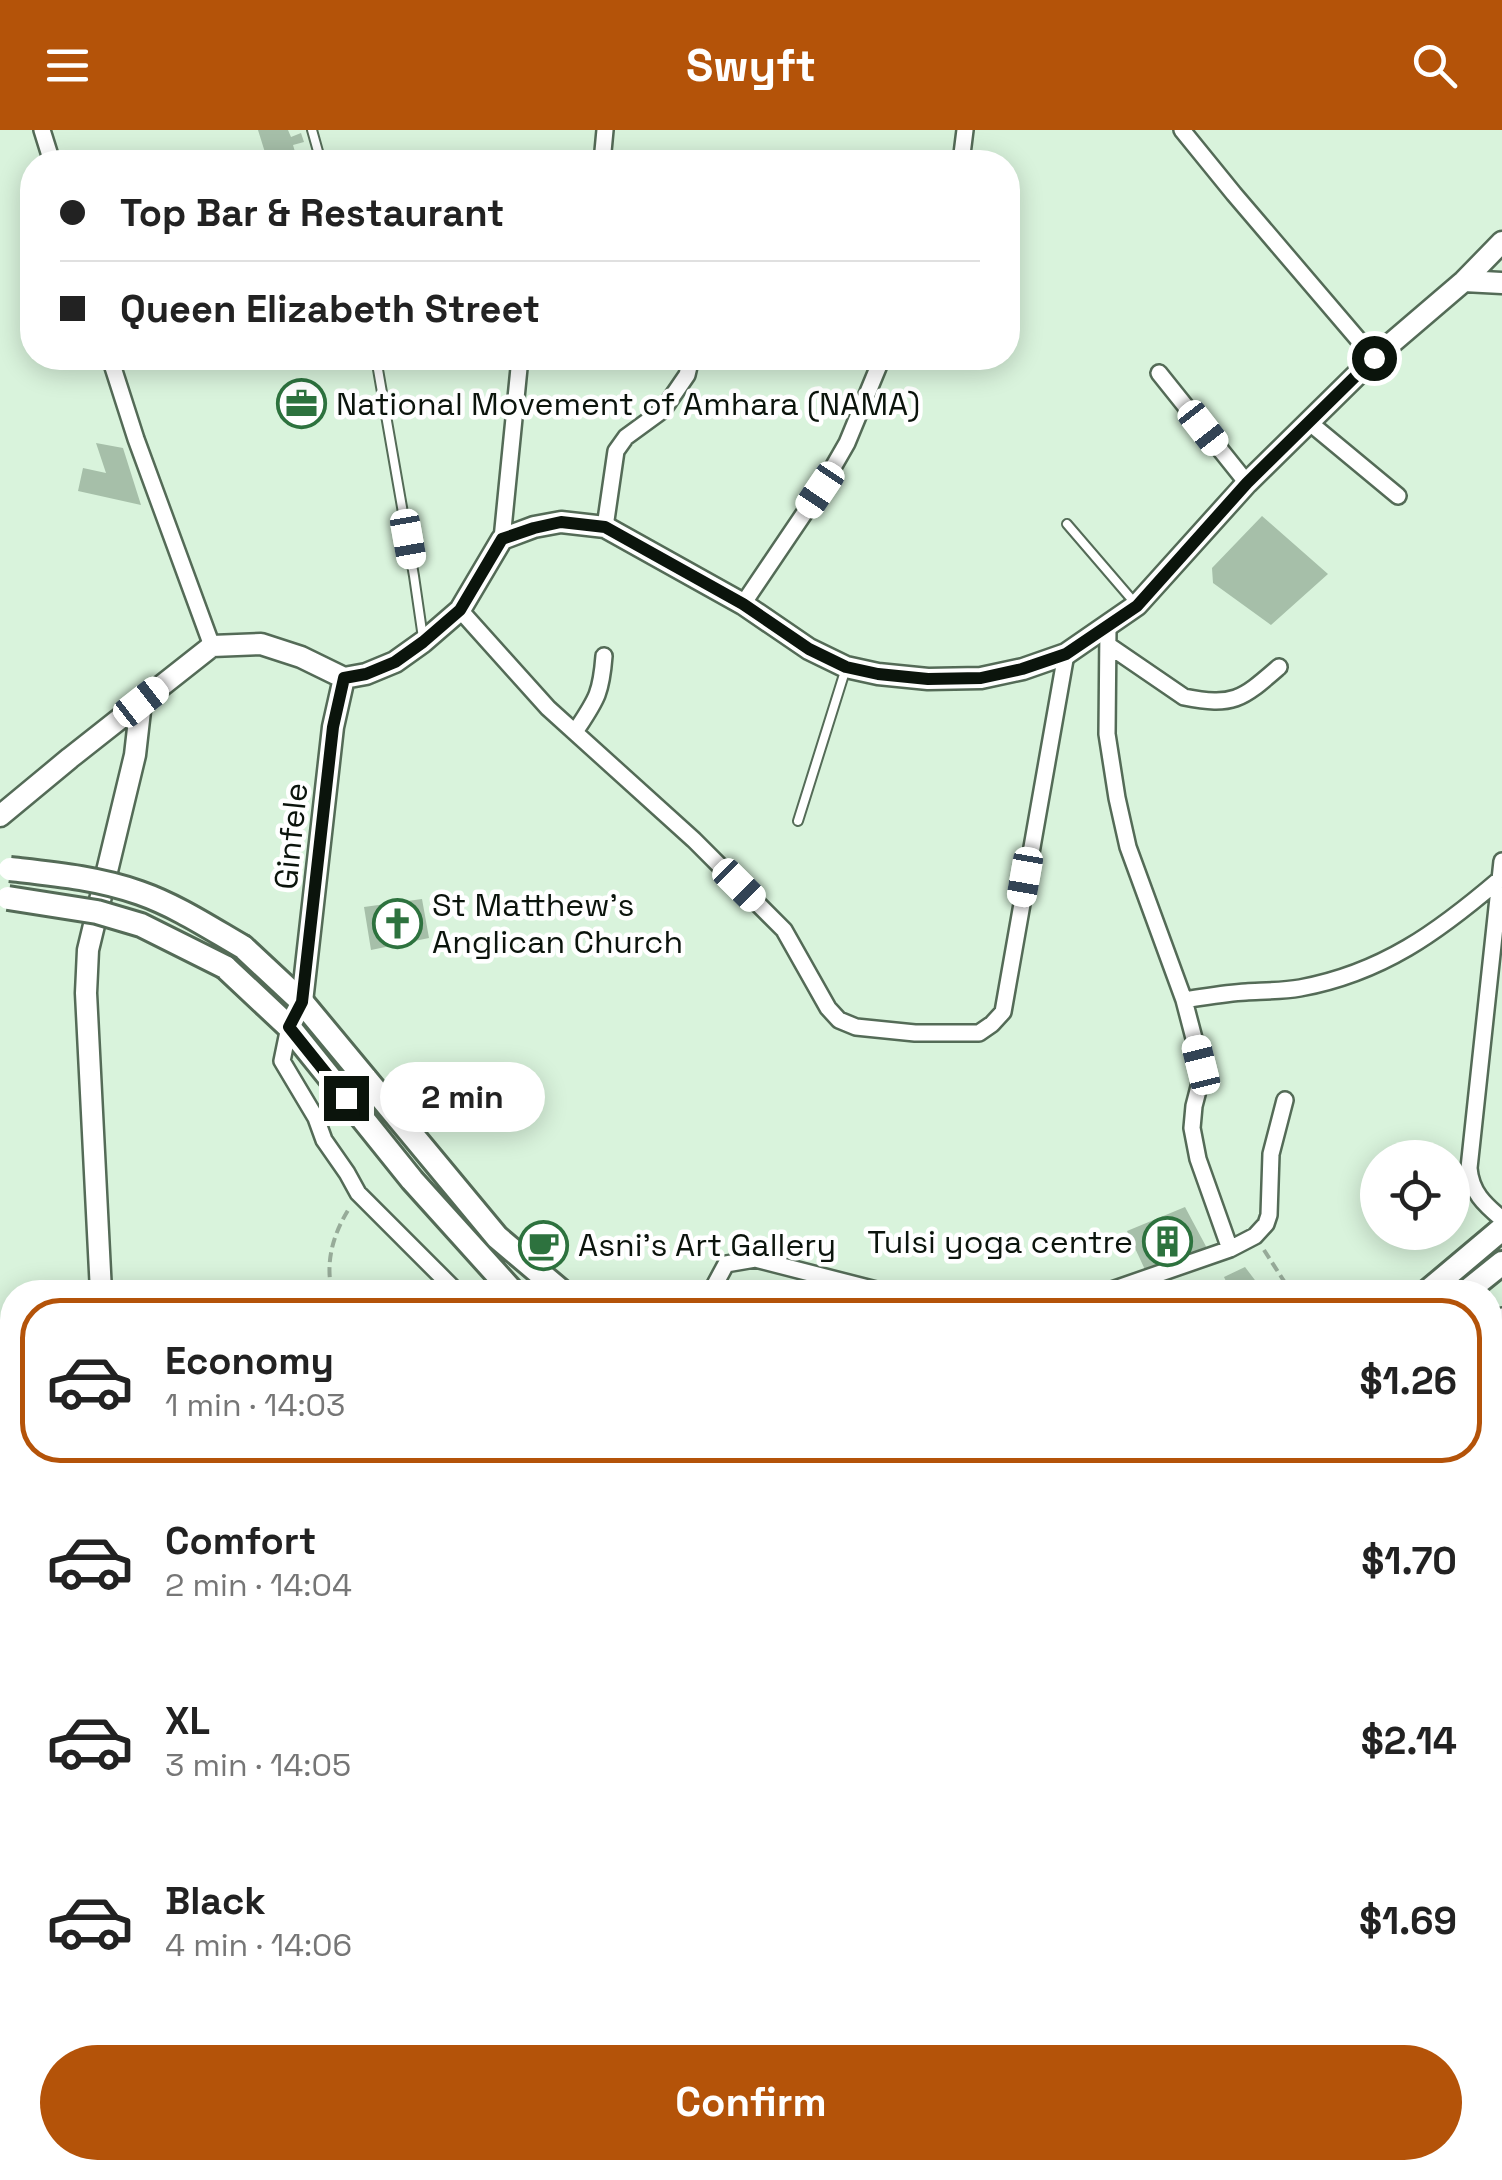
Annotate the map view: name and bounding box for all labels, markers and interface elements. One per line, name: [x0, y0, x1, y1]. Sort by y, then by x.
text: Swyft: [686, 37, 816, 94]
icon: menu: [40, 38, 95, 93]
icon: search: [1407, 38, 1462, 93]
text: Top Bar & Restaurant: [120, 189, 504, 237]
text: Queen Elizabeth Street: [120, 285, 540, 333]
route start: [1352, 336, 1397, 381]
office icon: National Movement of Amhara (NAMA): [275, 378, 327, 430]
place label: National Movement of Amhara (NAMA): [336, 384, 920, 424]
car: [1173, 395, 1233, 461]
car: [791, 457, 849, 523]
car: [388, 507, 428, 571]
car: [108, 672, 174, 732]
street label: Ginfele: [266, 781, 316, 891]
car: [1005, 845, 1045, 909]
car: [707, 853, 771, 917]
place label: St Matthew’s Anglican Church: [432, 885, 683, 962]
church icon: St Matthew’s Anglican Church: [371, 897, 423, 949]
car: [1179, 1032, 1223, 1098]
callout: 2 min: [381, 1063, 546, 1133]
route end: [324, 1076, 369, 1121]
text: 2 min: [421, 1077, 504, 1117]
map controls: [1360, 1140, 1470, 1250]
button: locate: [1360, 1140, 1470, 1250]
building icon: Tulsi yoga centre: [1142, 1216, 1194, 1268]
cafe icon: Asni's Art Gallery: [517, 1219, 569, 1271]
place label: Tulsi yoga centre: [867, 1222, 1133, 1262]
place label: Asni's Art Gallery: [578, 1225, 836, 1265]
icon: car: [45, 1336, 135, 1426]
text: Economy: [165, 1337, 334, 1385]
text: $1.26: [1359, 1357, 1457, 1405]
text: 1 min · 14:03: [165, 1385, 345, 1425]
icon: car: [45, 1516, 135, 1606]
text: Comfort: [165, 1517, 316, 1565]
text: $1.70: [1361, 1537, 1457, 1585]
text: 2 min · 14:04: [165, 1565, 352, 1605]
icon: car: [45, 1696, 135, 1786]
text: XL: [165, 1697, 210, 1745]
text: $2.14: [1361, 1717, 1457, 1765]
text: 3 min · 14:05: [165, 1745, 351, 1785]
icon: car: [45, 1876, 135, 1966]
text: Black: [165, 1877, 266, 1925]
text: $1.69: [1359, 1897, 1457, 1945]
text: 4 min · 14:06: [165, 1925, 352, 1965]
button: Confirm: [40, 2045, 1462, 2160]

